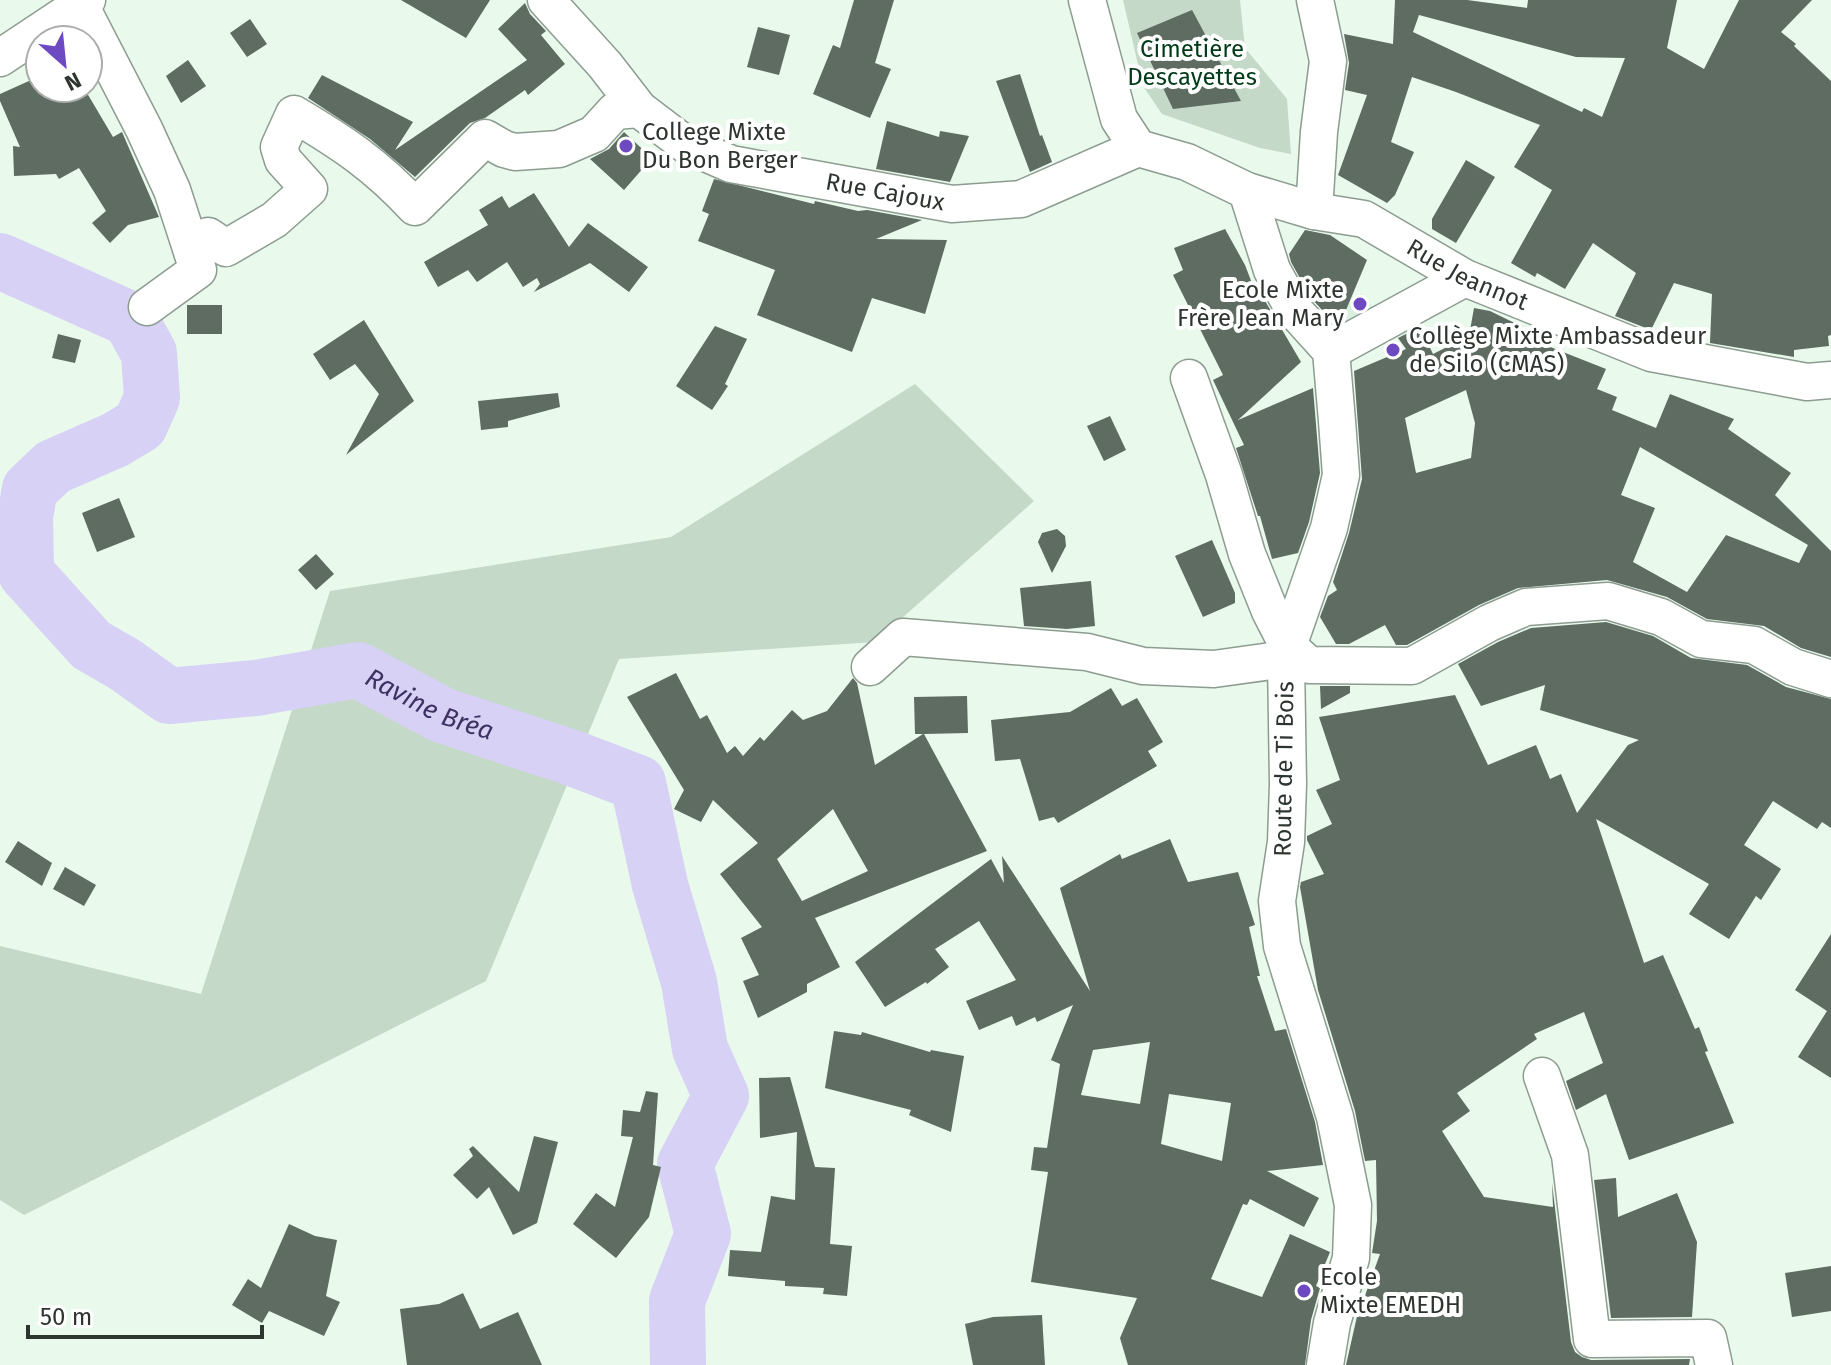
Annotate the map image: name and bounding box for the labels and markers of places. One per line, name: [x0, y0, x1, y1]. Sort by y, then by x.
place label: College Mixte Du Bon Berger: [642, 118, 799, 174]
marker: College Mixte Du Bon Berger: [617, 137, 635, 155]
place label: Ecole Mixte Frère Jean Mary: [1177, 276, 1344, 332]
marker: Ecole Mixte Frère Jean Mary: [1351, 295, 1369, 313]
place label: Collège Mixte Ambassadeur de Silo (CMAS): [1409, 322, 1707, 378]
marker: Collège Mixte Ambassadeur de Silo (CMAS): [1384, 341, 1402, 359]
place label: Ecole Mixte EMEDH: [1320, 1263, 1461, 1319]
marker: Ecole Mixte EMEDH: [1295, 1282, 1313, 1300]

